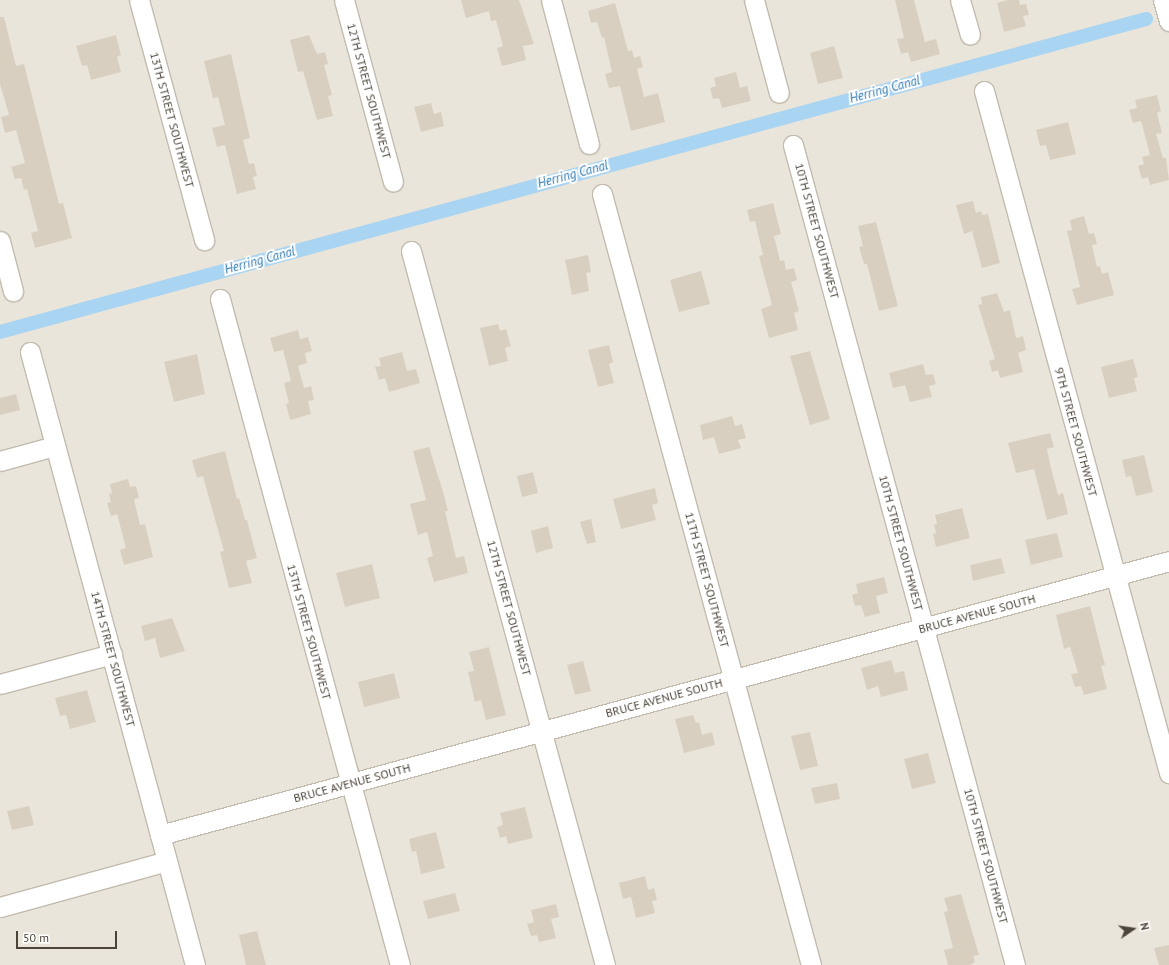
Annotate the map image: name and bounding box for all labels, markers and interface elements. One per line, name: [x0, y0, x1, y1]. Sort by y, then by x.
street label: 12TH STREET SOUTHWEST: [344, 21, 394, 161]
street label: 13TH STREET SOUTHWEST: [147, 50, 197, 190]
water label: Herring Canal: [848, 73, 922, 107]
water label: Herring Canal: [536, 158, 610, 192]
street label: 10TH STREET SOUTHWEST: [792, 161, 842, 301]
water label: Herring Canal: [223, 244, 297, 278]
street label: 9TH STREET SOUTHWEST: [1052, 365, 1100, 499]
street label: 10TH STREET SOUTHWEST: [876, 473, 926, 613]
street label: 11TH STREET SOUTHWEST: [682, 510, 732, 650]
street label: 12TH STREET SOUTHWEST: [484, 538, 534, 678]
street label: 13TH STREET SOUTHWEST: [284, 562, 334, 702]
street label: 14TH STREET SOUTHWEST: [88, 589, 138, 729]
street label: BRUCE AVENUE SOUTH: [917, 591, 1037, 637]
street label: BRUCE AVENUE SOUTH: [604, 675, 724, 721]
street label: BRUCE AVENUE SOUTH: [292, 760, 412, 806]
street label: 10TH STREET SOUTHWEST: [961, 786, 1011, 926]
north arrow: [1113, 909, 1153, 949]
text: N: [1137, 921, 1152, 931]
scale bar: [18, 923, 119, 949]
text: 50 m: [23, 930, 49, 945]

